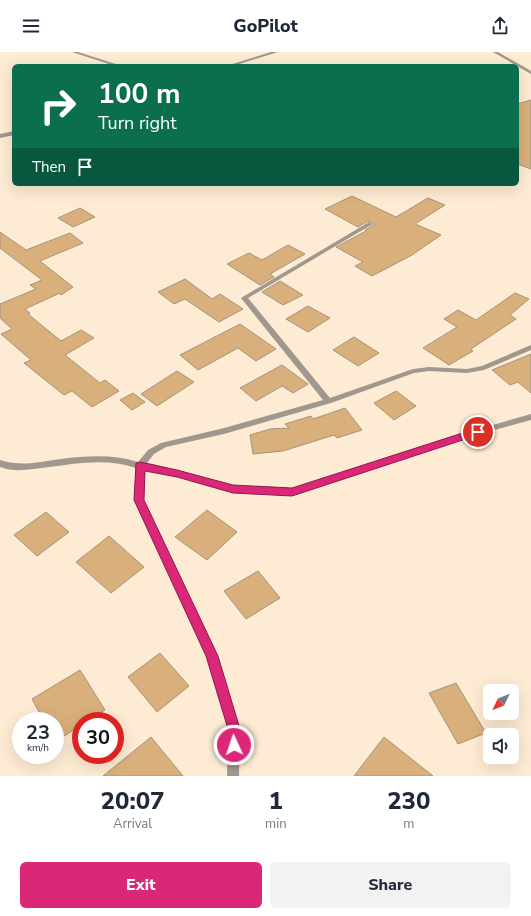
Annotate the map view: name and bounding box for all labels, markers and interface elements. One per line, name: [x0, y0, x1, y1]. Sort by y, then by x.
text: GoPilot: [233, 14, 298, 38]
icon: menu: [20, 15, 42, 37]
icon: share: [489, 15, 511, 37]
text: 100 m: [98, 75, 181, 113]
icon: right: [32, 80, 84, 132]
text: Turn right: [98, 111, 177, 135]
icon: arrive: [74, 156, 96, 178]
text: Then: [32, 157, 66, 177]
pin: [461, 415, 495, 449]
icon: arrive: [467, 421, 489, 443]
north arrow: [483, 684, 519, 720]
map controls: [483, 684, 519, 764]
speed limit sign: 30: [72, 712, 124, 764]
text: 23: [26, 719, 50, 746]
position arrow: [213, 724, 255, 766]
button: sound: [483, 728, 519, 764]
text: km/h: [27, 741, 49, 755]
text: 20:07: [101, 785, 164, 817]
text: 1: [269, 785, 283, 817]
text: 230: [387, 785, 430, 817]
text: Arrival: [113, 815, 152, 833]
text: min: [265, 815, 287, 833]
text: m: [403, 815, 414, 833]
button: Exit: [20, 862, 262, 908]
button: Share: [270, 862, 511, 908]

